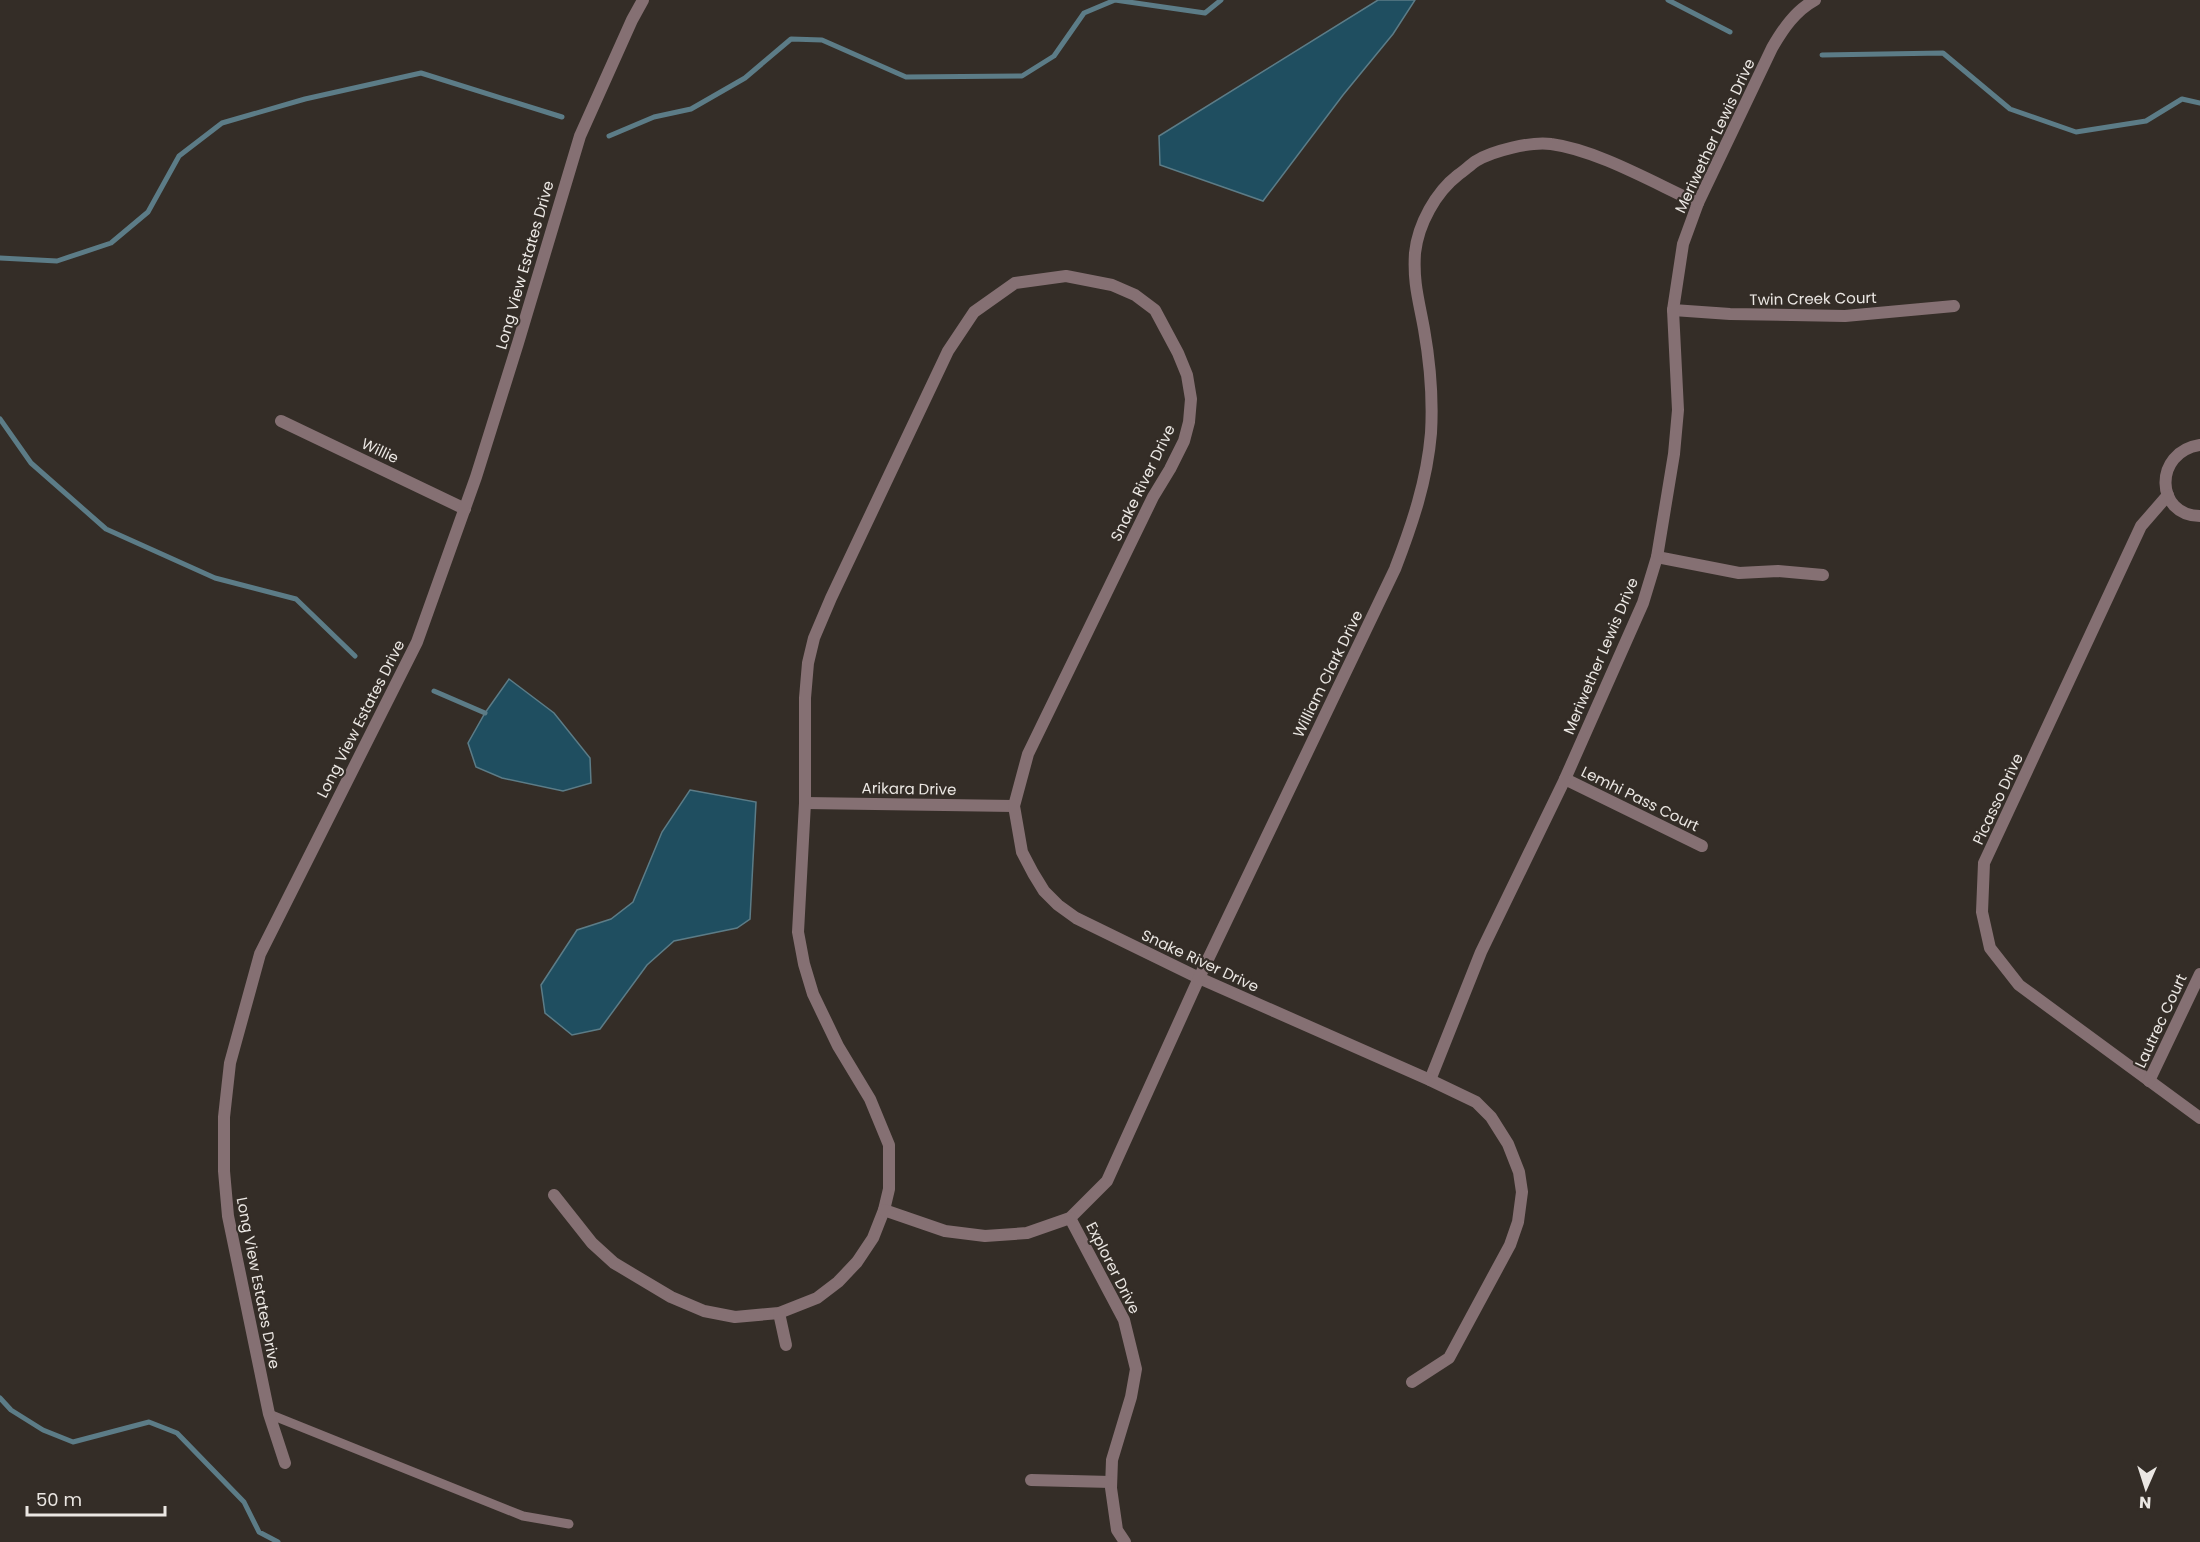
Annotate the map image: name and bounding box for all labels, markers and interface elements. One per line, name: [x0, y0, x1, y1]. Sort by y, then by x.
street label: Meriwether Lewis Drive: [1669, 55, 1760, 216]
street label: Long View Estates Drive: [490, 178, 559, 352]
street label: Twin Creek Court: [1749, 287, 1877, 310]
street label: Snake River Drive: [1105, 421, 1180, 545]
street label: Willie: [358, 433, 402, 468]
street label: Meriwether Lewis Drive: [1558, 574, 1643, 737]
street label: William Clark Drive: [1288, 607, 1368, 741]
street label: Long View Estates Drive: [312, 636, 410, 801]
street label: Picasso Drive: [1967, 750, 2028, 848]
street label: Lemhi Pass Court: [1578, 761, 1703, 836]
street label: Arikara Drive: [862, 777, 956, 800]
street label: Snake River Drive: [1138, 924, 1262, 997]
street label: Lautrec Court: [2130, 970, 2192, 1071]
street label: Long View Estates Drive: [232, 1195, 285, 1371]
street label: Explorer Drive: [1081, 1218, 1146, 1317]
north arrow: [2116, 1458, 2176, 1518]
scale bar: [27, 1479, 165, 1517]
text: 50 m: [36, 1487, 82, 1512]
text: N: [2139, 1491, 2152, 1514]

